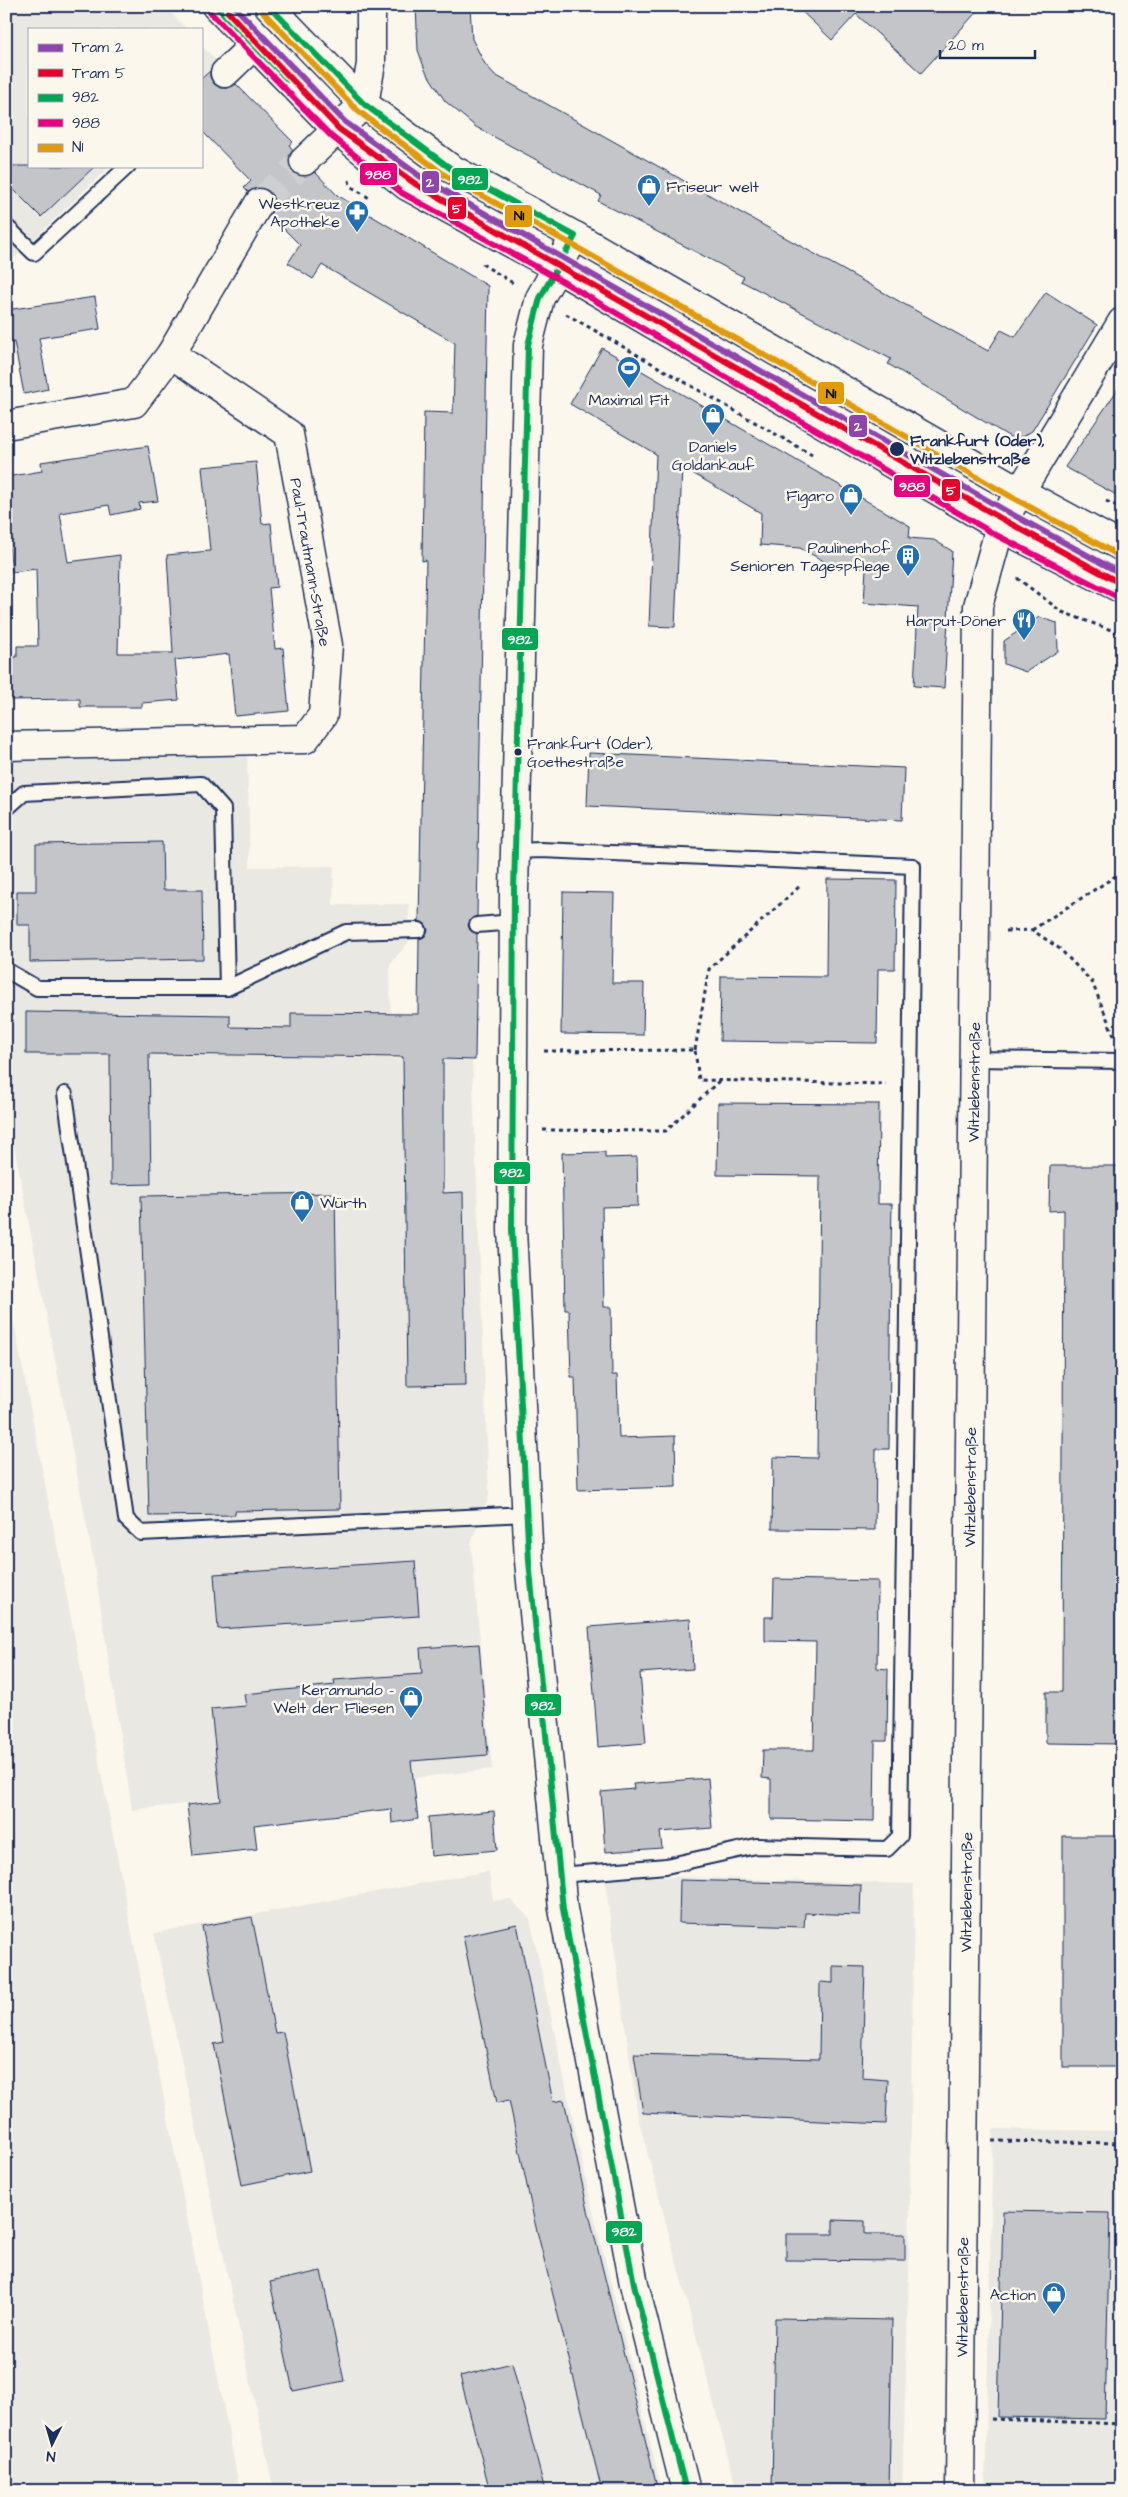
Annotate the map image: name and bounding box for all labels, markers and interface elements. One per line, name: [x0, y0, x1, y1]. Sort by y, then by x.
legend: [28, 28, 202, 168]
scale bar: [940, 28, 1036, 60]
text: 20 m: [948, 35, 984, 56]
text: Tram 2: [72, 37, 124, 58]
text: Tram 5: [72, 63, 126, 84]
text: 982: [72, 87, 99, 108]
text: 988: [72, 113, 100, 134]
text: N1: [72, 137, 83, 158]
line badge: 988: [359, 162, 398, 186]
text: 988: [365, 165, 391, 185]
line badge: 982: [451, 167, 489, 191]
line badge: 2: [421, 170, 440, 194]
text: 982: [457, 170, 484, 190]
text: 2: [425, 173, 435, 193]
shop icon: Friseur welt: [636, 173, 662, 207]
place label: Friseur welt: [666, 176, 759, 198]
place label: Westkreuz Apotheke: [258, 193, 340, 233]
line badge: 5: [447, 196, 467, 220]
pharmacy icon: Westkreuz Apotheke: [344, 199, 370, 233]
text: 5: [452, 199, 463, 219]
line badge: N1: [504, 204, 533, 228]
text: N1: [514, 206, 524, 226]
sports icon: Maximal Fit: [616, 355, 642, 389]
line badge: N1: [817, 381, 845, 405]
text: N1: [826, 384, 836, 404]
place label: Maximal Fit: [589, 389, 670, 411]
shop icon: Daniels Goldankauf: [700, 402, 726, 436]
line badge: 2: [848, 414, 868, 438]
text: 2: [853, 417, 863, 437]
place label: Frankfurt (Oder), Witzlebenstraße: [909, 430, 1045, 470]
place label: Daniels Goldankauf: [672, 436, 755, 476]
marker: Frankfurt (Oder), Witzlebenstraße: [888, 440, 906, 458]
line badge: 988: [893, 474, 931, 498]
street label: Paul-Trautmann-Straße: [284, 476, 336, 649]
text: 988: [899, 477, 925, 497]
line badge: 5: [941, 478, 961, 502]
text: 5: [946, 481, 957, 501]
shop icon: Figaro: [838, 482, 864, 516]
place label: Figaro: [786, 485, 834, 508]
place label: Paulinenhof Senioren Tagespflege: [730, 537, 891, 578]
building icon: Paulinenhof Senioren Tagespflege: [895, 543, 921, 577]
restaurant icon: Harput-Döner: [1011, 607, 1037, 641]
place label: Harput-Döner: [906, 610, 1006, 632]
line badge: 982: [501, 627, 539, 651]
text: 982: [507, 630, 534, 650]
place label: Frankfurt (Oder), Goethestraße: [527, 734, 653, 773]
marker: Frankfurt (Oder), Goethestraße: [513, 747, 523, 757]
street label: Witzlebenstraße: [963, 1022, 986, 1142]
line badge: 982: [493, 1161, 531, 1185]
text: 982: [499, 1163, 526, 1183]
shop icon: Würth: [289, 1189, 315, 1223]
place label: Würth: [320, 1192, 366, 1214]
street label: Witzlebenstraße: [959, 1427, 982, 1547]
place label: Keramundo - Welt der Fliesen: [273, 1679, 394, 1719]
shop icon: Keramundo - Welt der Fliesen: [398, 1685, 424, 1719]
line badge: 982: [524, 1693, 562, 1717]
text: 982: [530, 1696, 557, 1716]
street label: Witzlebenstraße: [955, 1832, 978, 1952]
line badge: 982: [605, 2220, 643, 2244]
text: 982: [611, 2222, 638, 2242]
street label: Witzlebenstraße: [951, 2236, 974, 2357]
shop icon: Action: [1041, 2281, 1067, 2315]
place label: Action: [990, 2284, 1036, 2306]
north arrow: [28, 2420, 78, 2470]
text: N: [45, 2446, 56, 2466]

